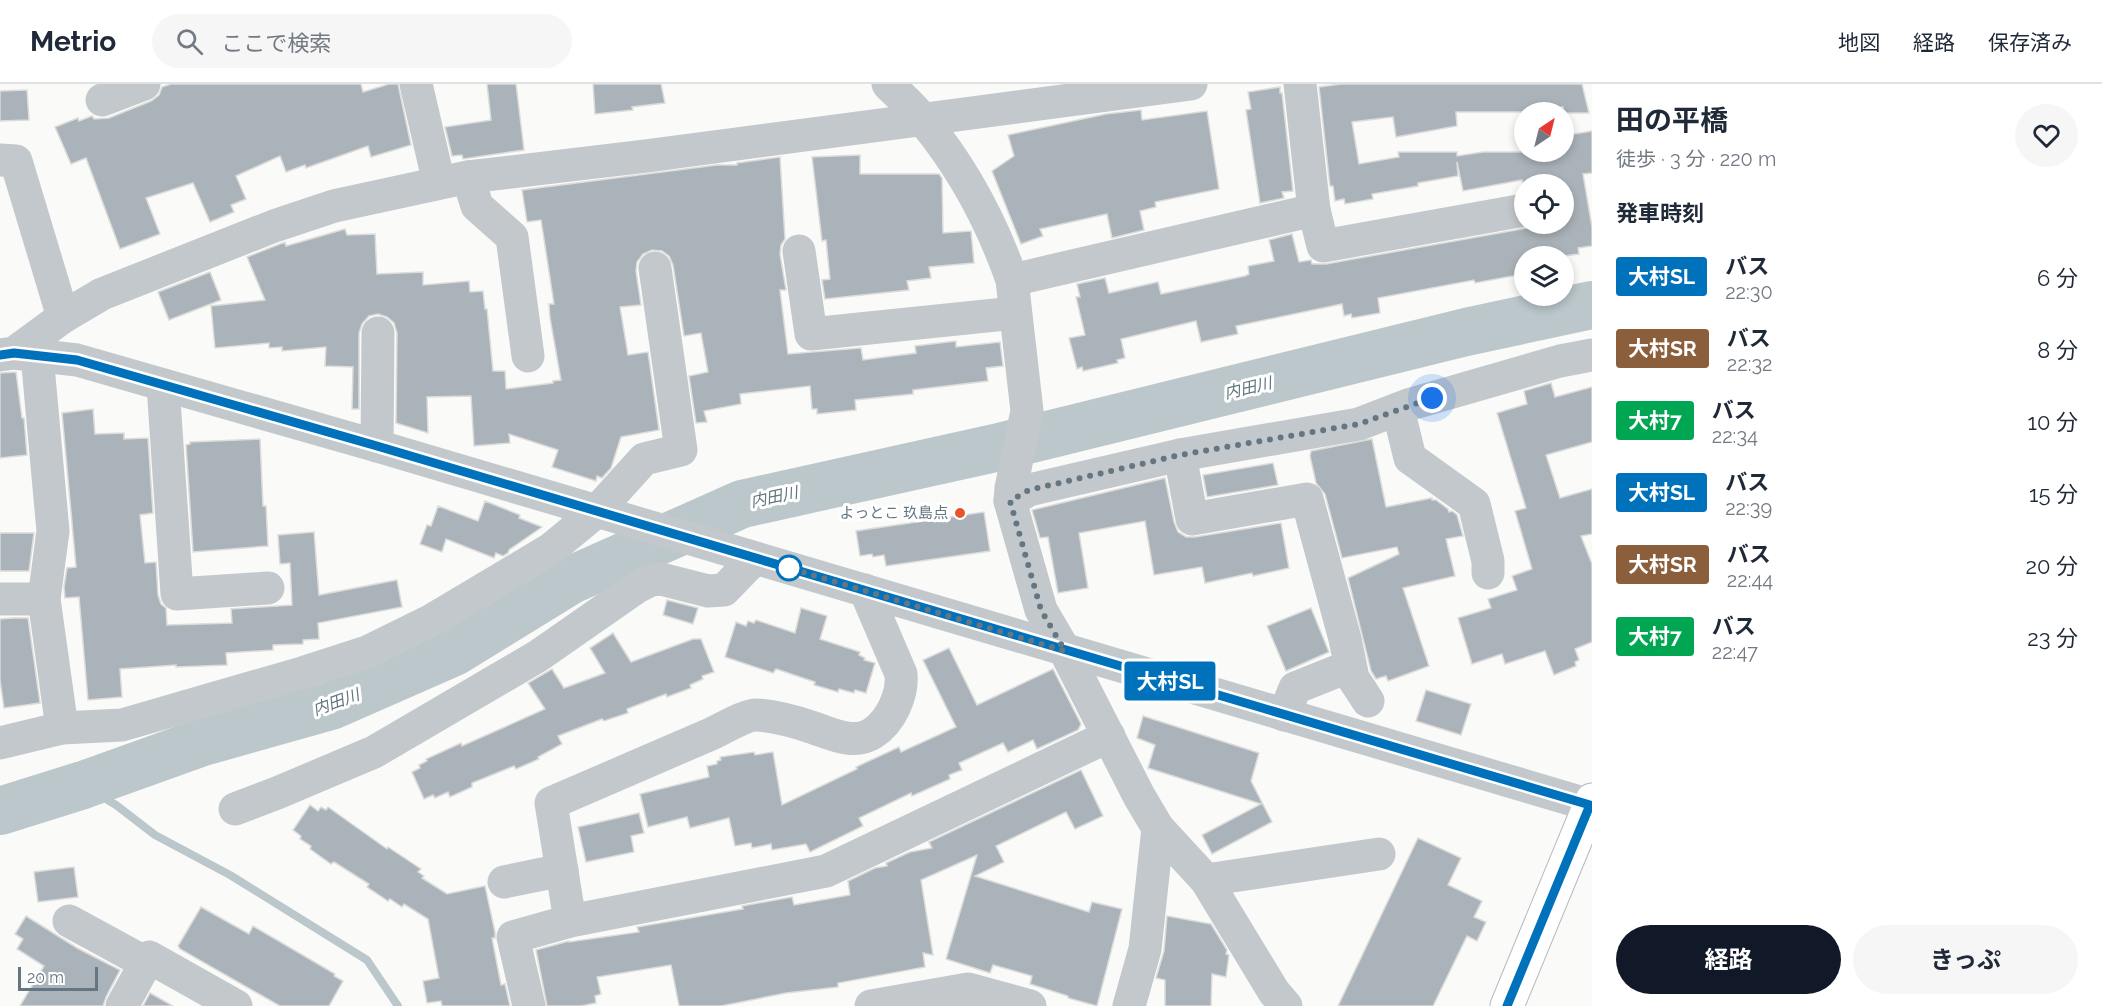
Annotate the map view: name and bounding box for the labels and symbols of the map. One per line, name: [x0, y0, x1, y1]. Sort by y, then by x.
north arrow: [1514, 102, 1574, 162]
water label: 内田川: [1222, 373, 1275, 403]
your location: [1417, 383, 1447, 413]
water label: 内田川: [749, 482, 801, 511]
place label: よっとこ 玖島点: [840, 504, 948, 522]
marker: よっとこ 玖島点: [953, 506, 967, 520]
unlabelled marker: [776, 555, 802, 581]
line badge: 大村SL: [1128, 662, 1212, 700]
water label: 内田川: [310, 684, 364, 719]
scale bar: [18, 964, 98, 992]

